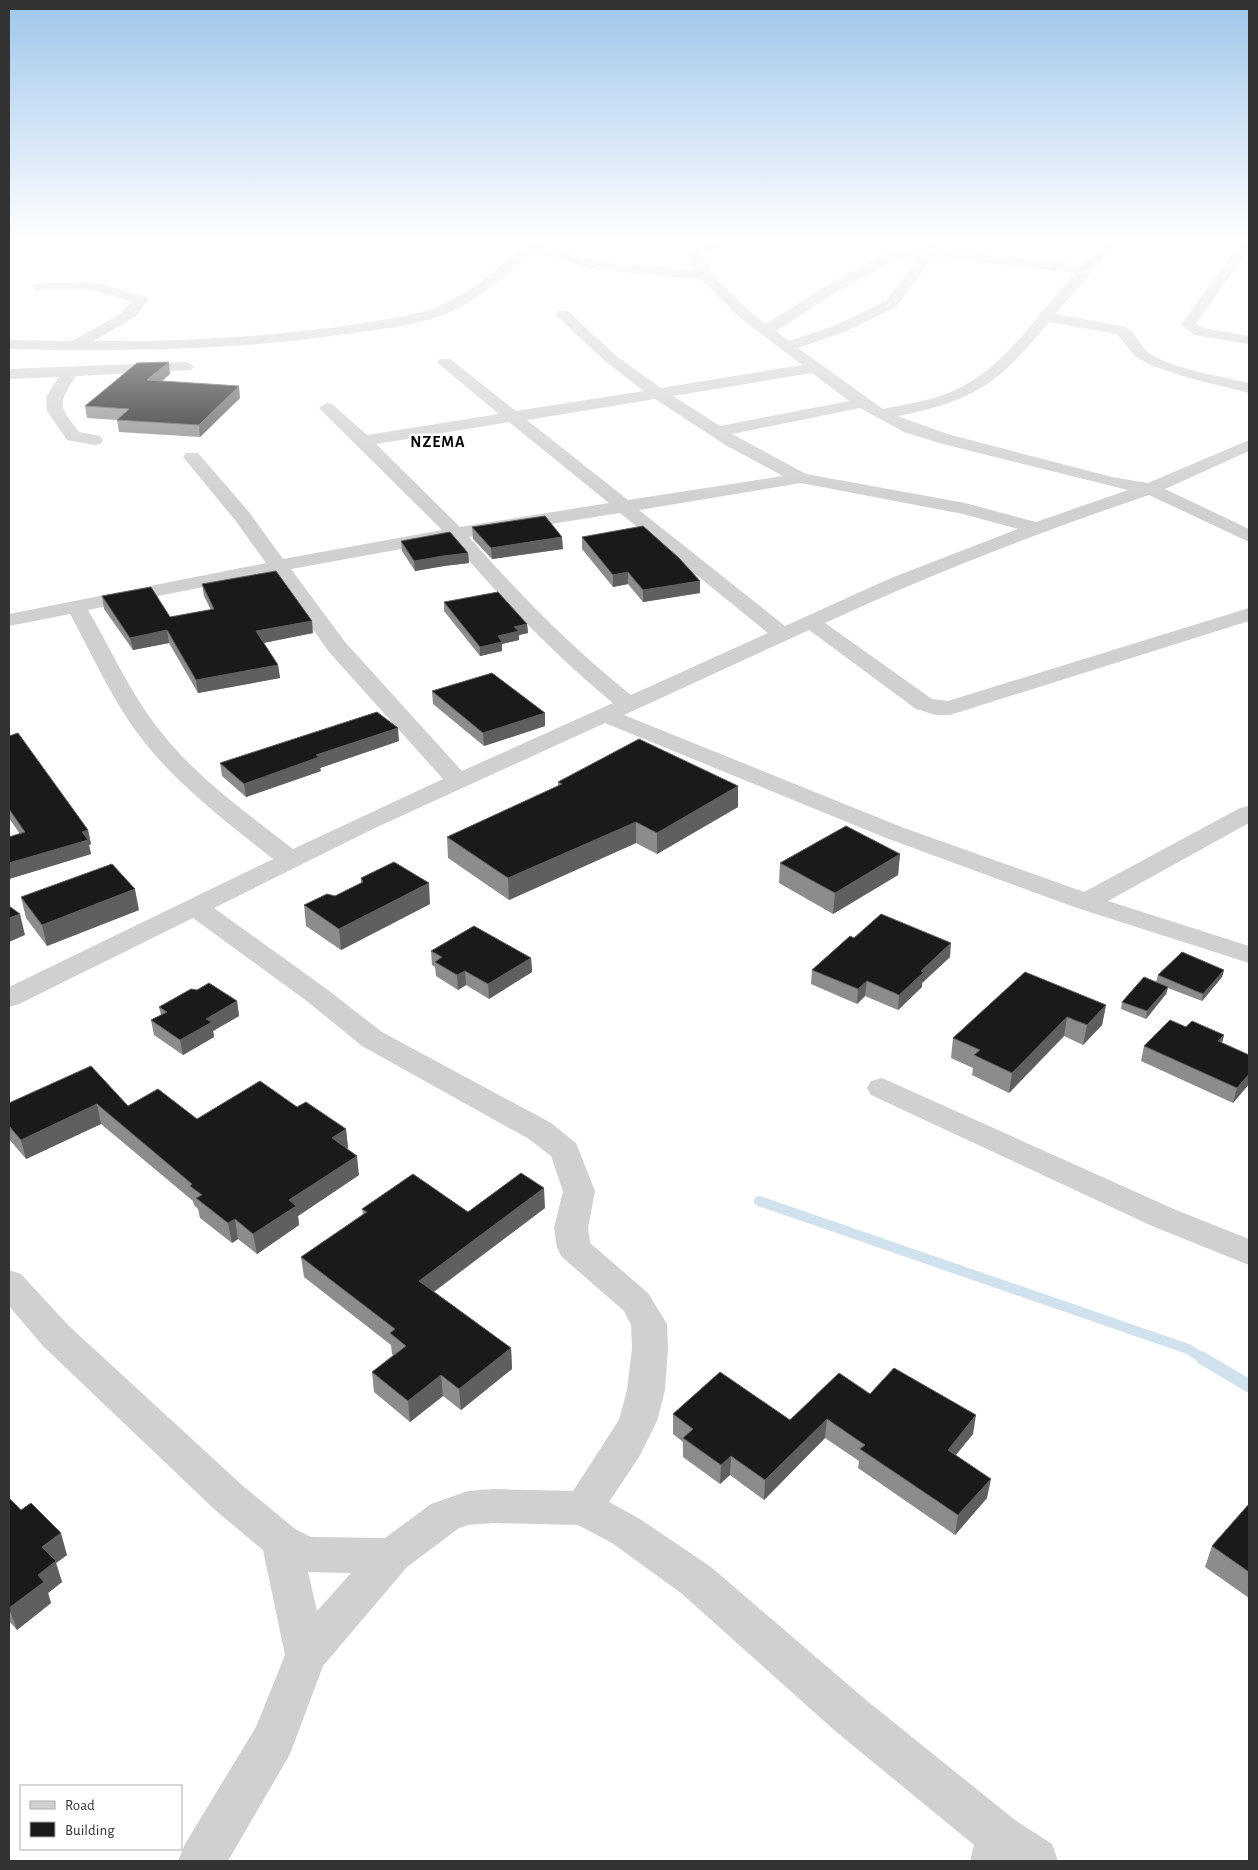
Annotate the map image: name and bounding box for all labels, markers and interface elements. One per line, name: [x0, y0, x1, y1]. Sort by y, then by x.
district label: NZEMA: [410, 434, 466, 450]
legend: [20, 1785, 182, 1850]
text: Road: [65, 1798, 95, 1813]
text: Building: [65, 1823, 115, 1838]

